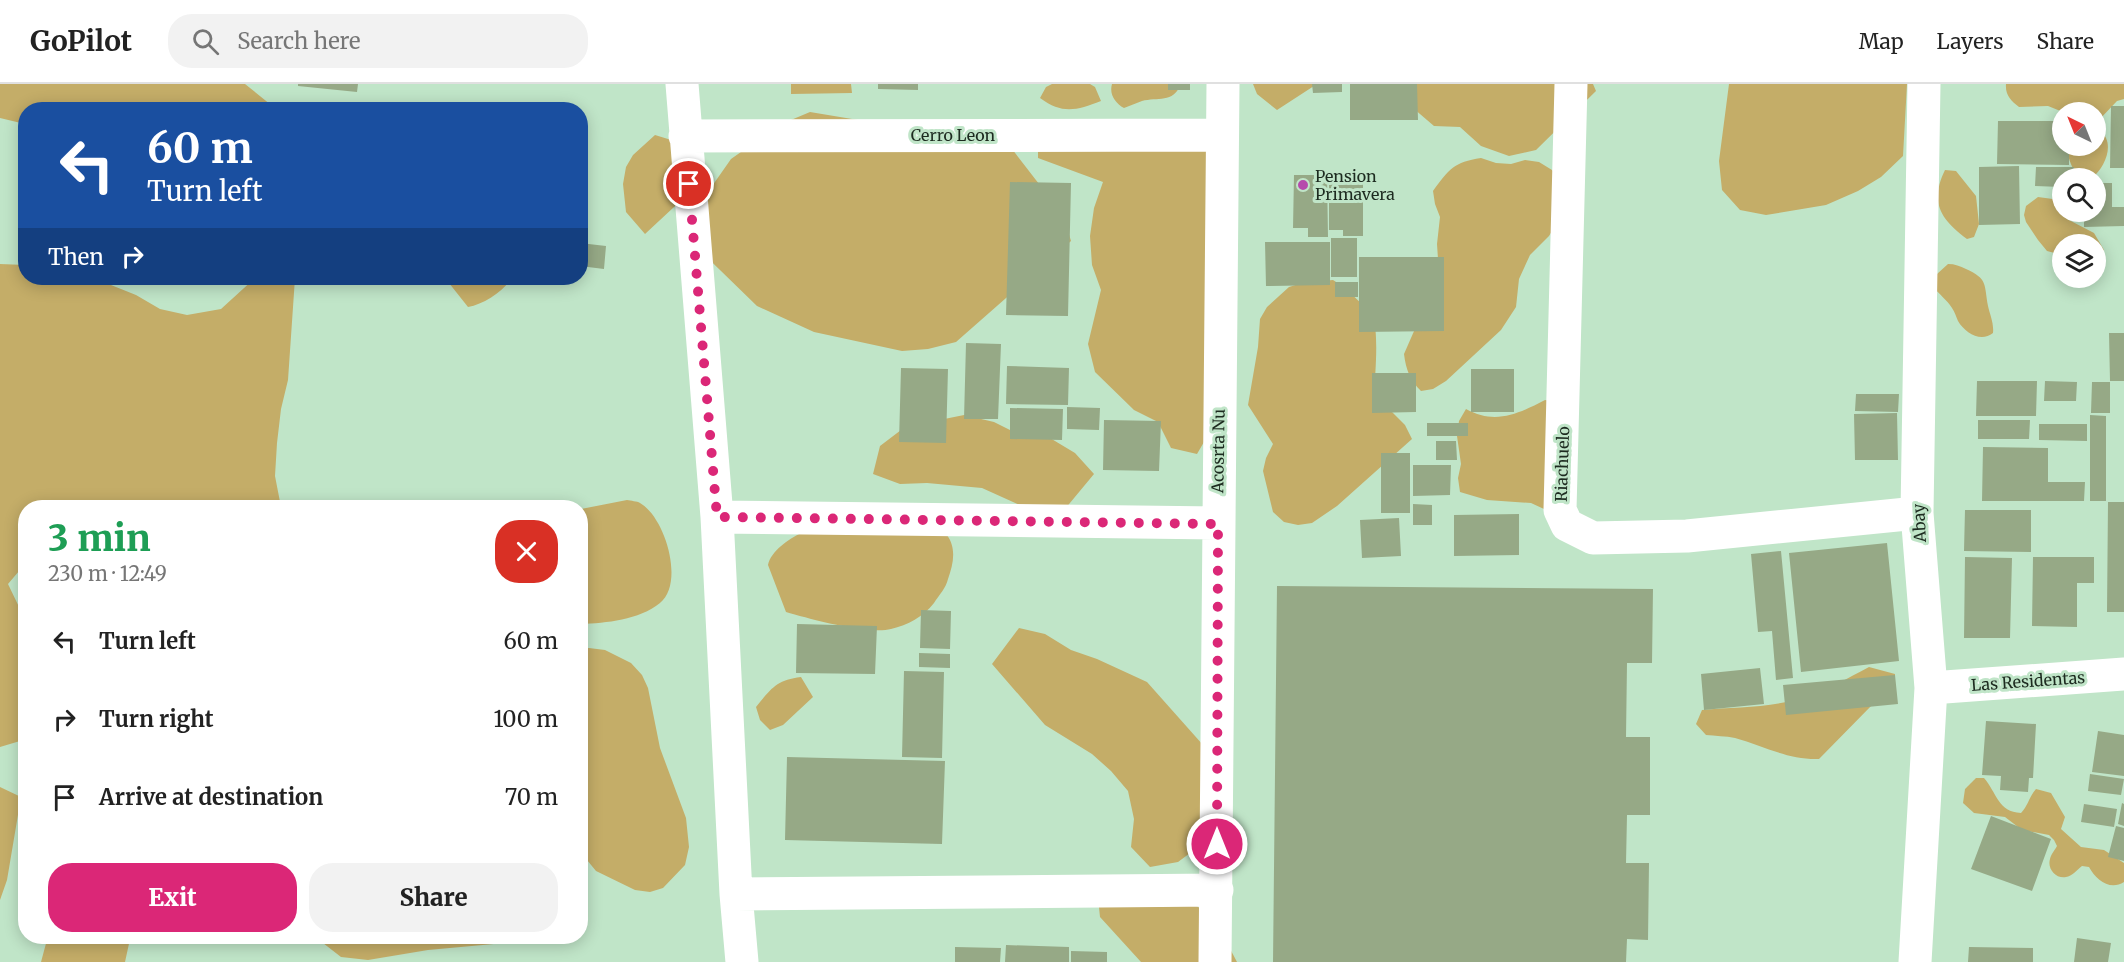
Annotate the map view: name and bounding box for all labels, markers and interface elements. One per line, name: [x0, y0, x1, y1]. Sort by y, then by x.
search box: [168, 14, 588, 68]
text: GoPilot: [30, 23, 132, 59]
icon: search: [189, 25, 222, 58]
text: Search here: [237, 27, 361, 55]
text: Map: [1859, 28, 1904, 55]
text: Layers: [1937, 28, 2004, 55]
text: Share: [2037, 28, 2094, 55]
north arrow: [2052, 102, 2106, 156]
map controls: [2052, 102, 2106, 288]
text: 60 m: [147, 122, 253, 174]
street label: Cerro Leon: [911, 125, 996, 145]
icon: left: [48, 126, 126, 204]
pin: [663, 158, 714, 209]
place label: Pension Primavera: [1315, 166, 1395, 204]
icon: arrive: [672, 167, 705, 200]
button: search: [2052, 168, 2106, 222]
text: Turn left: [147, 174, 262, 208]
marker: Pension Primavera: [1296, 178, 1310, 192]
button: layers: [2052, 234, 2106, 288]
icon: right: [116, 240, 149, 273]
text: Then: [48, 243, 104, 271]
street label: Acosrta Nu: [1207, 409, 1229, 494]
street label: Riachuelo: [1551, 426, 1573, 502]
street label: Abay: [1908, 503, 1930, 544]
text: 3 min: [48, 516, 151, 561]
button: close: [495, 520, 558, 583]
text: 230 m · 12:49: [48, 561, 167, 586]
icon: left: [48, 625, 81, 658]
text: Turn left: [99, 627, 196, 655]
text: 60 m: [504, 627, 558, 655]
street label: Las Residentas: [1970, 667, 2086, 695]
icon: right: [48, 703, 81, 736]
text: Turn right: [99, 705, 213, 733]
text: 100 m: [493, 705, 558, 733]
icon: arrive: [48, 781, 81, 814]
text: Arrive at destination: [99, 783, 323, 811]
text: 70 m: [505, 783, 558, 811]
position arrow: [1185, 812, 1249, 876]
button: Exit: [48, 863, 297, 932]
button: Share: [309, 863, 558, 932]

